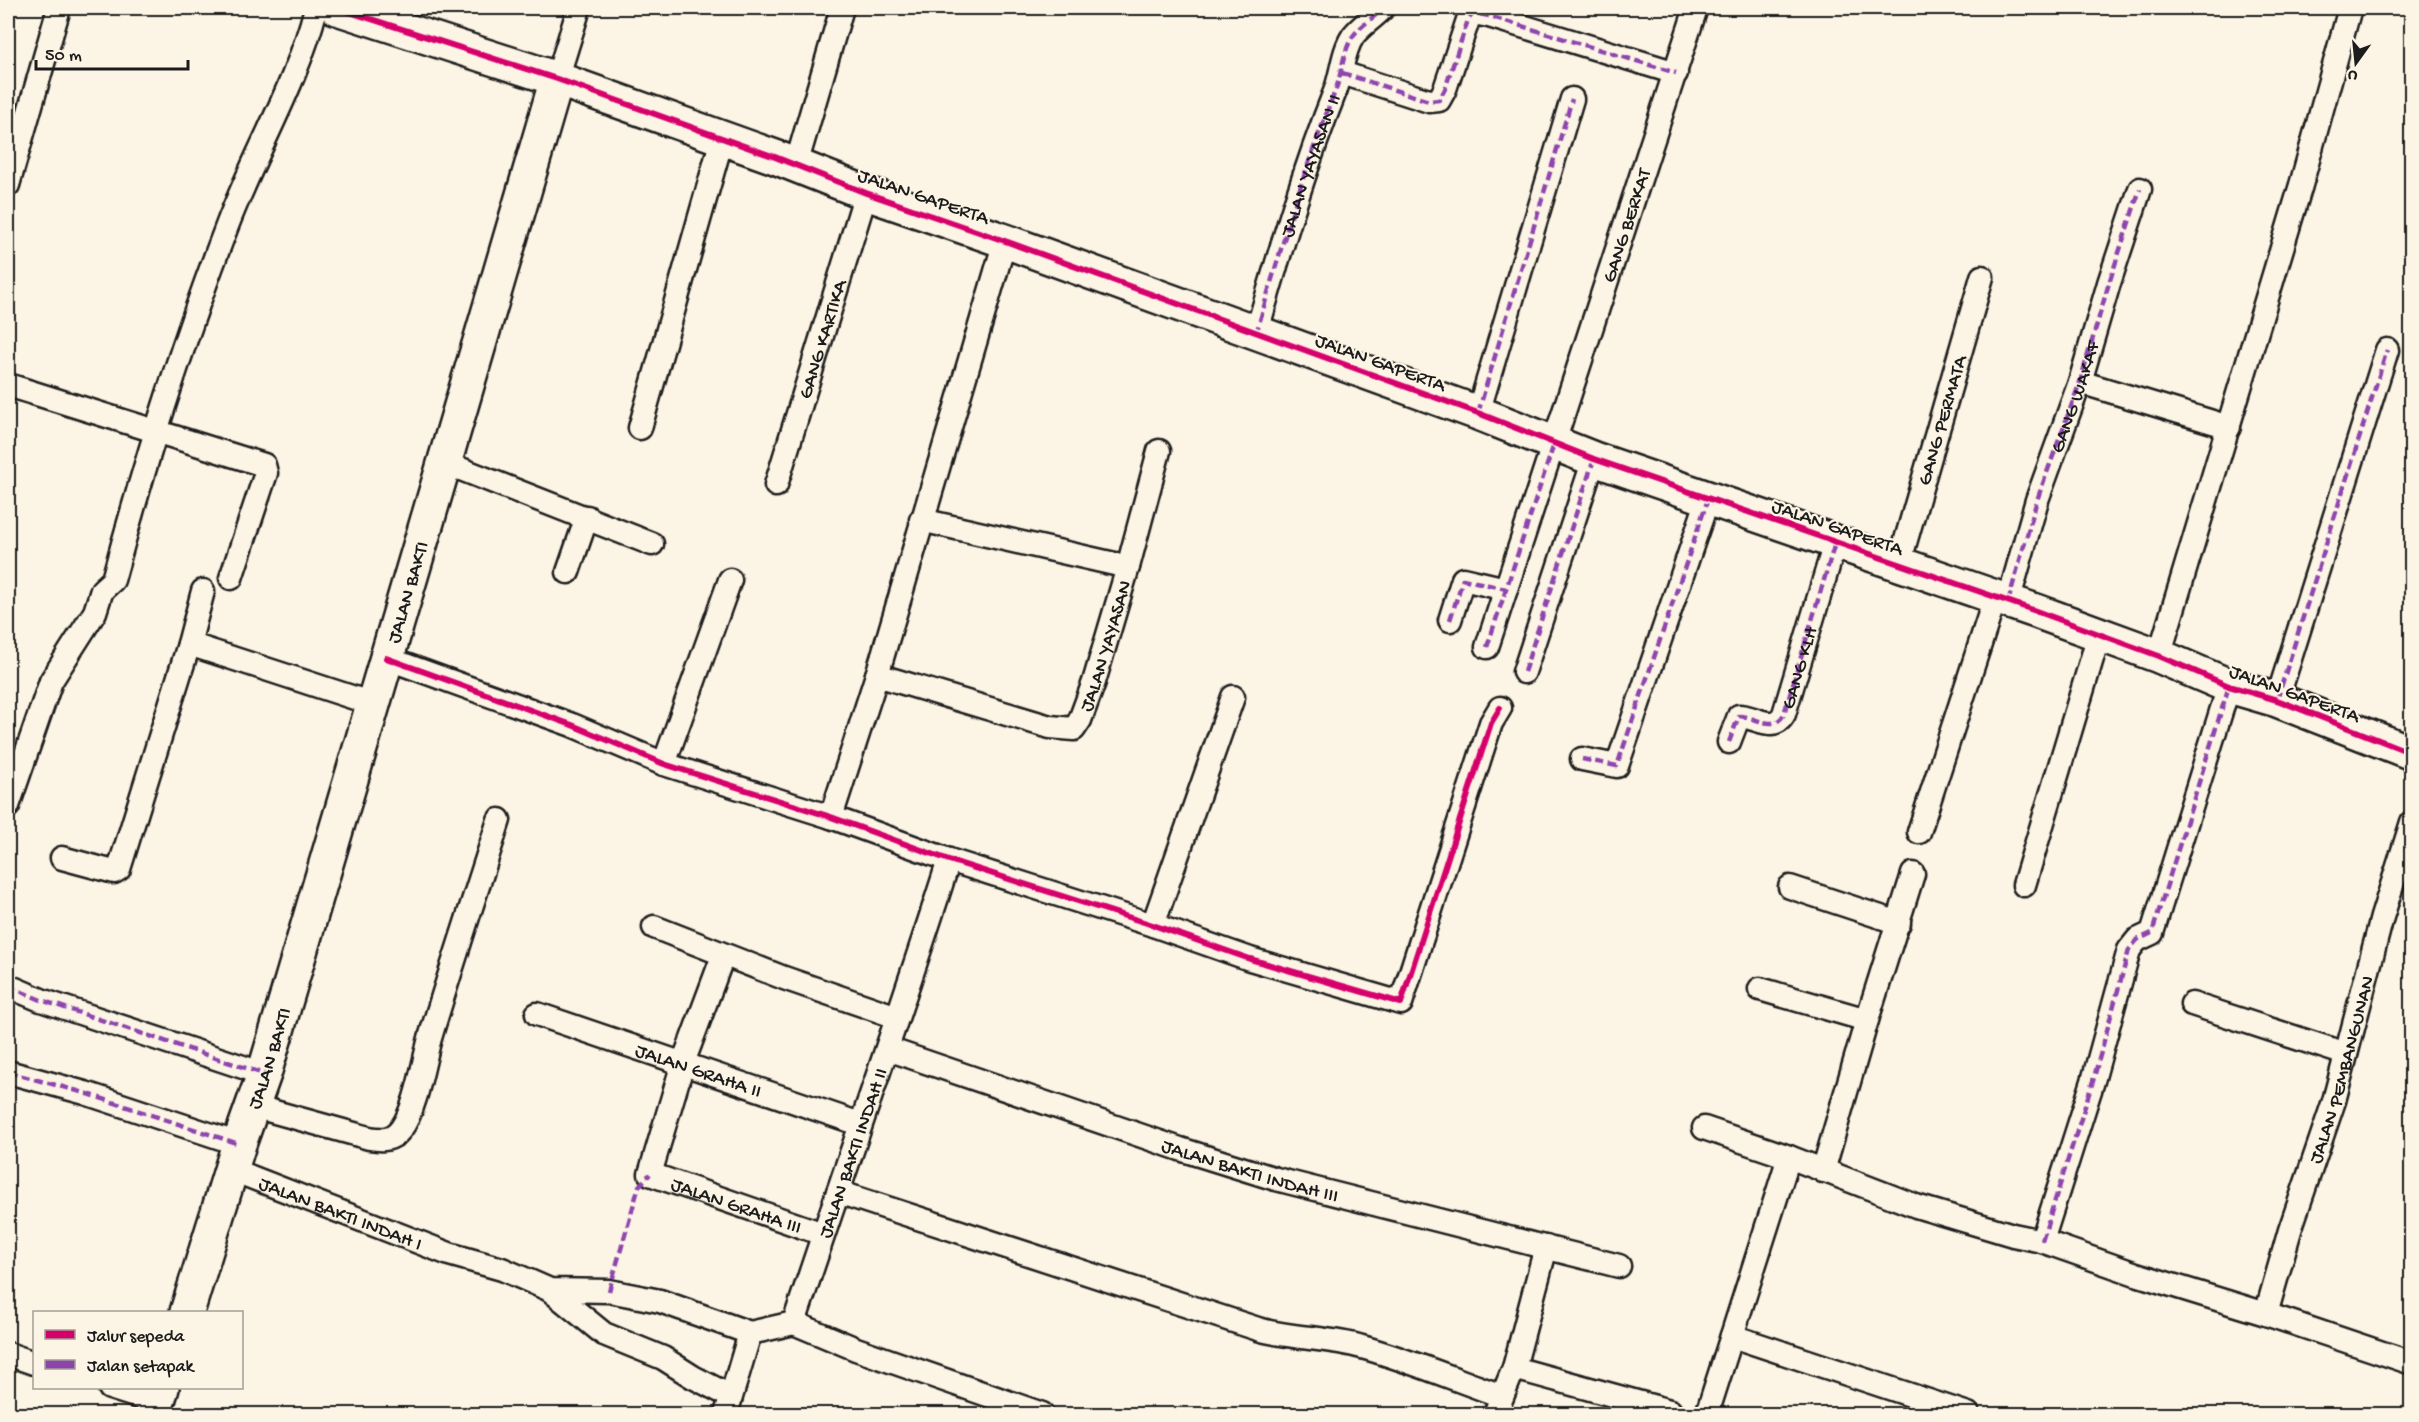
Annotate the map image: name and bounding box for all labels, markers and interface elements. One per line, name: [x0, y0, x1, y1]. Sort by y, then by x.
scale bar: [36, 33, 188, 71]
north arrow: [2326, 33, 2386, 93]
text: 50 m: [45, 46, 82, 67]
text: U: [2345, 64, 2360, 84]
street label: JALAN YAYASAN II: [1277, 92, 1348, 241]
street label: JALAN GAPERTA: [854, 165, 993, 232]
street label: GANG BERKAT: [1599, 165, 1658, 286]
street label: GANG KARTIKA: [795, 276, 854, 402]
street label: JALAN GAPERTA: [1311, 330, 1449, 399]
street label: GANG WAKAF: [2047, 337, 2107, 457]
street label: GANG PERMATA: [1914, 352, 1974, 488]
street label: JALAN GAPERTA: [1768, 496, 1907, 563]
street label: JALAN BAKTI: [384, 539, 436, 646]
street label: JALAN YAYASAN: [1076, 578, 1138, 715]
street label: GANG KLH: [1778, 624, 1825, 712]
street label: JALAN GAPERTA: [2225, 661, 2363, 730]
street label: JALAN PEMBANGUNAN: [2306, 974, 2381, 1167]
street label: JALAN BAKTI: [244, 1005, 298, 1113]
street label: JALAN GRAHA II: [632, 1040, 764, 1105]
street label: JALAN BAKTI INDAH II: [815, 1066, 894, 1242]
street label: JALAN BAKTI INDAH III: [1158, 1136, 1340, 1209]
street label: JALAN BAKTI INDAH I: [255, 1173, 425, 1257]
street label: JALAN GRAHA III: [667, 1174, 804, 1241]
legend: [33, 1311, 243, 1389]
text: Jalur sepeda: [87, 1327, 185, 1348]
text: Jalan setapak: [87, 1357, 195, 1378]

